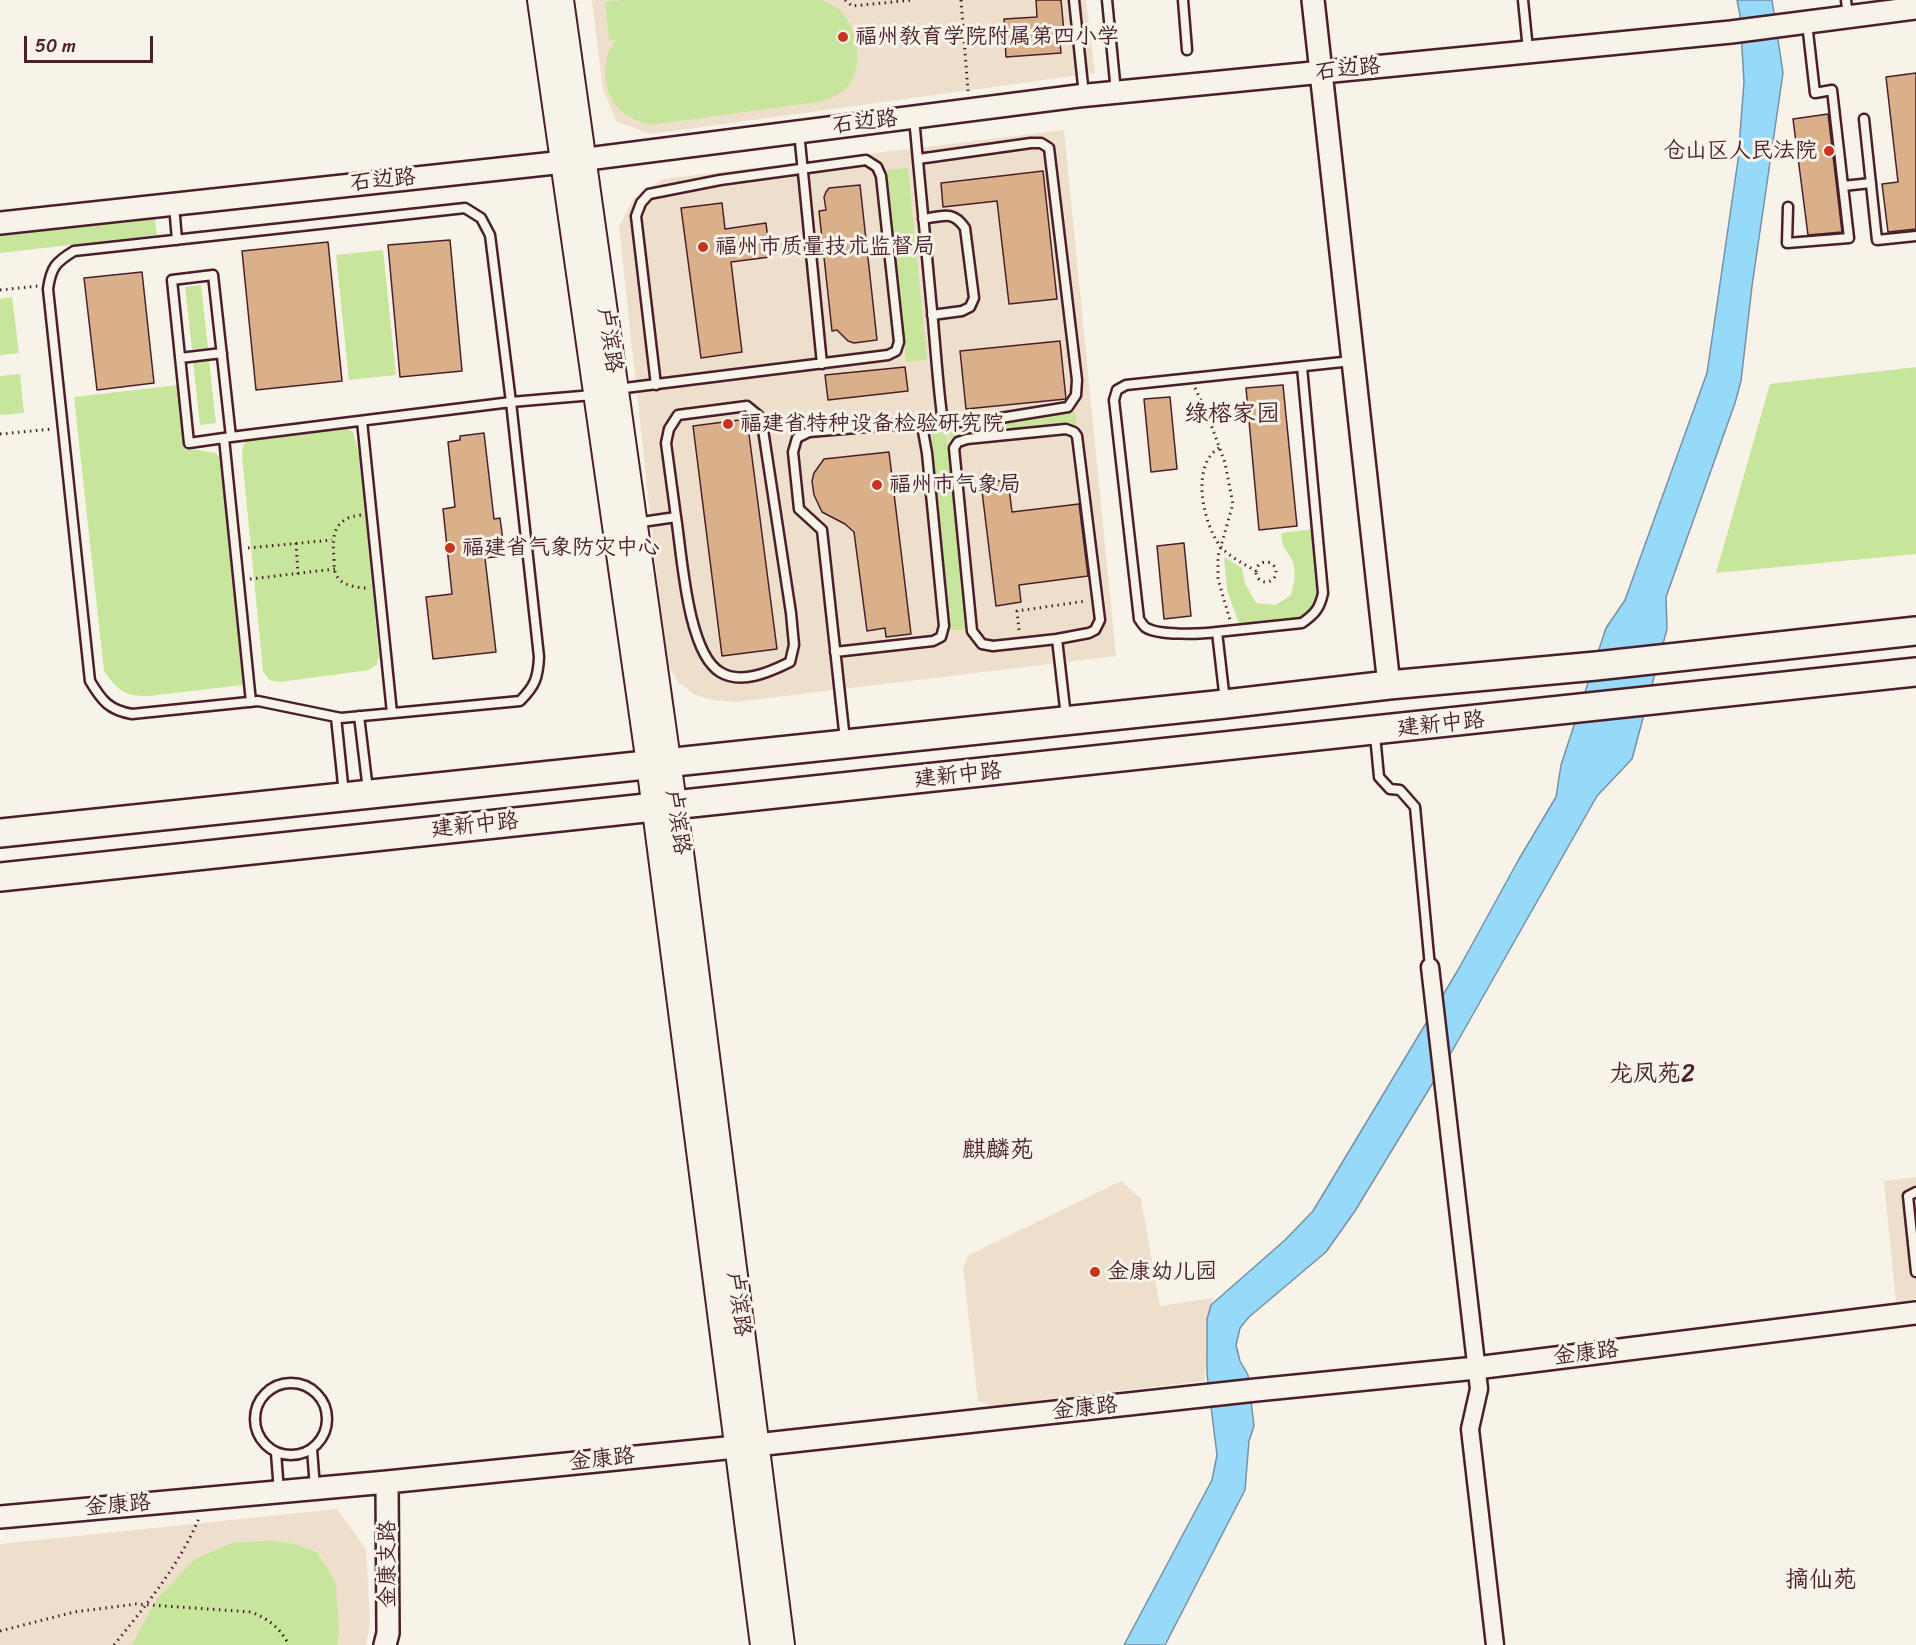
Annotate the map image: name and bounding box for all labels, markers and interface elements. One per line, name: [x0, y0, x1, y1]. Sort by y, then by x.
scale bar: [27, 24, 156, 62]
place label: 福州教育学院附属第四小学: [855, 24, 1119, 50]
text: 50 m: [35, 30, 76, 62]
marker: 福州教育学院附属第四小学: [836, 30, 850, 44]
street label: 石边路: [1314, 53, 1382, 87]
street label: 石边路: [831, 106, 899, 140]
place label: 仓山区人民法院: [1663, 138, 1817, 164]
marker: 仓山区人民法院: [1822, 144, 1836, 158]
street label: 石边路: [349, 164, 417, 198]
place label: 福州市质量技术监督局: [715, 234, 935, 260]
marker: 福州市质量技术监督局: [696, 240, 710, 254]
street label: 卢滨路: [591, 305, 627, 375]
district label: 绿榕家园: [1184, 401, 1280, 429]
place label: 福建省特种设备检验研究院: [740, 411, 1004, 437]
marker: 福建省特种设备检验研究院: [721, 417, 735, 431]
place label: 福州市气象局: [889, 472, 1021, 498]
marker: 福州市气象局: [870, 478, 884, 492]
place label: 福建省气象防灾中心: [462, 535, 660, 561]
marker: 福建省气象防灾中心: [443, 541, 457, 555]
street label: 建新中路: [1396, 707, 1486, 743]
street label: 建新中路: [913, 758, 1003, 794]
street label: 卢滨路: [659, 787, 695, 857]
street label: 建新中路: [430, 808, 520, 844]
district label: 龙凤苑2: [1609, 1061, 1695, 1089]
district label: 麒麟苑: [962, 1137, 1034, 1165]
place label: 金康幼儿园: [1107, 1259, 1217, 1285]
marker: 金康幼儿园: [1088, 1265, 1102, 1279]
street label: 卢滨路: [721, 1270, 755, 1338]
street label: 金康路: [1552, 1337, 1620, 1371]
street label: 金康路: [1051, 1392, 1119, 1426]
street label: 金康路: [568, 1443, 636, 1477]
street label: 金康路: [84, 1490, 152, 1522]
street label: 金康支路: [375, 1520, 401, 1608]
district label: 摘仙苑: [1785, 1567, 1857, 1595]

